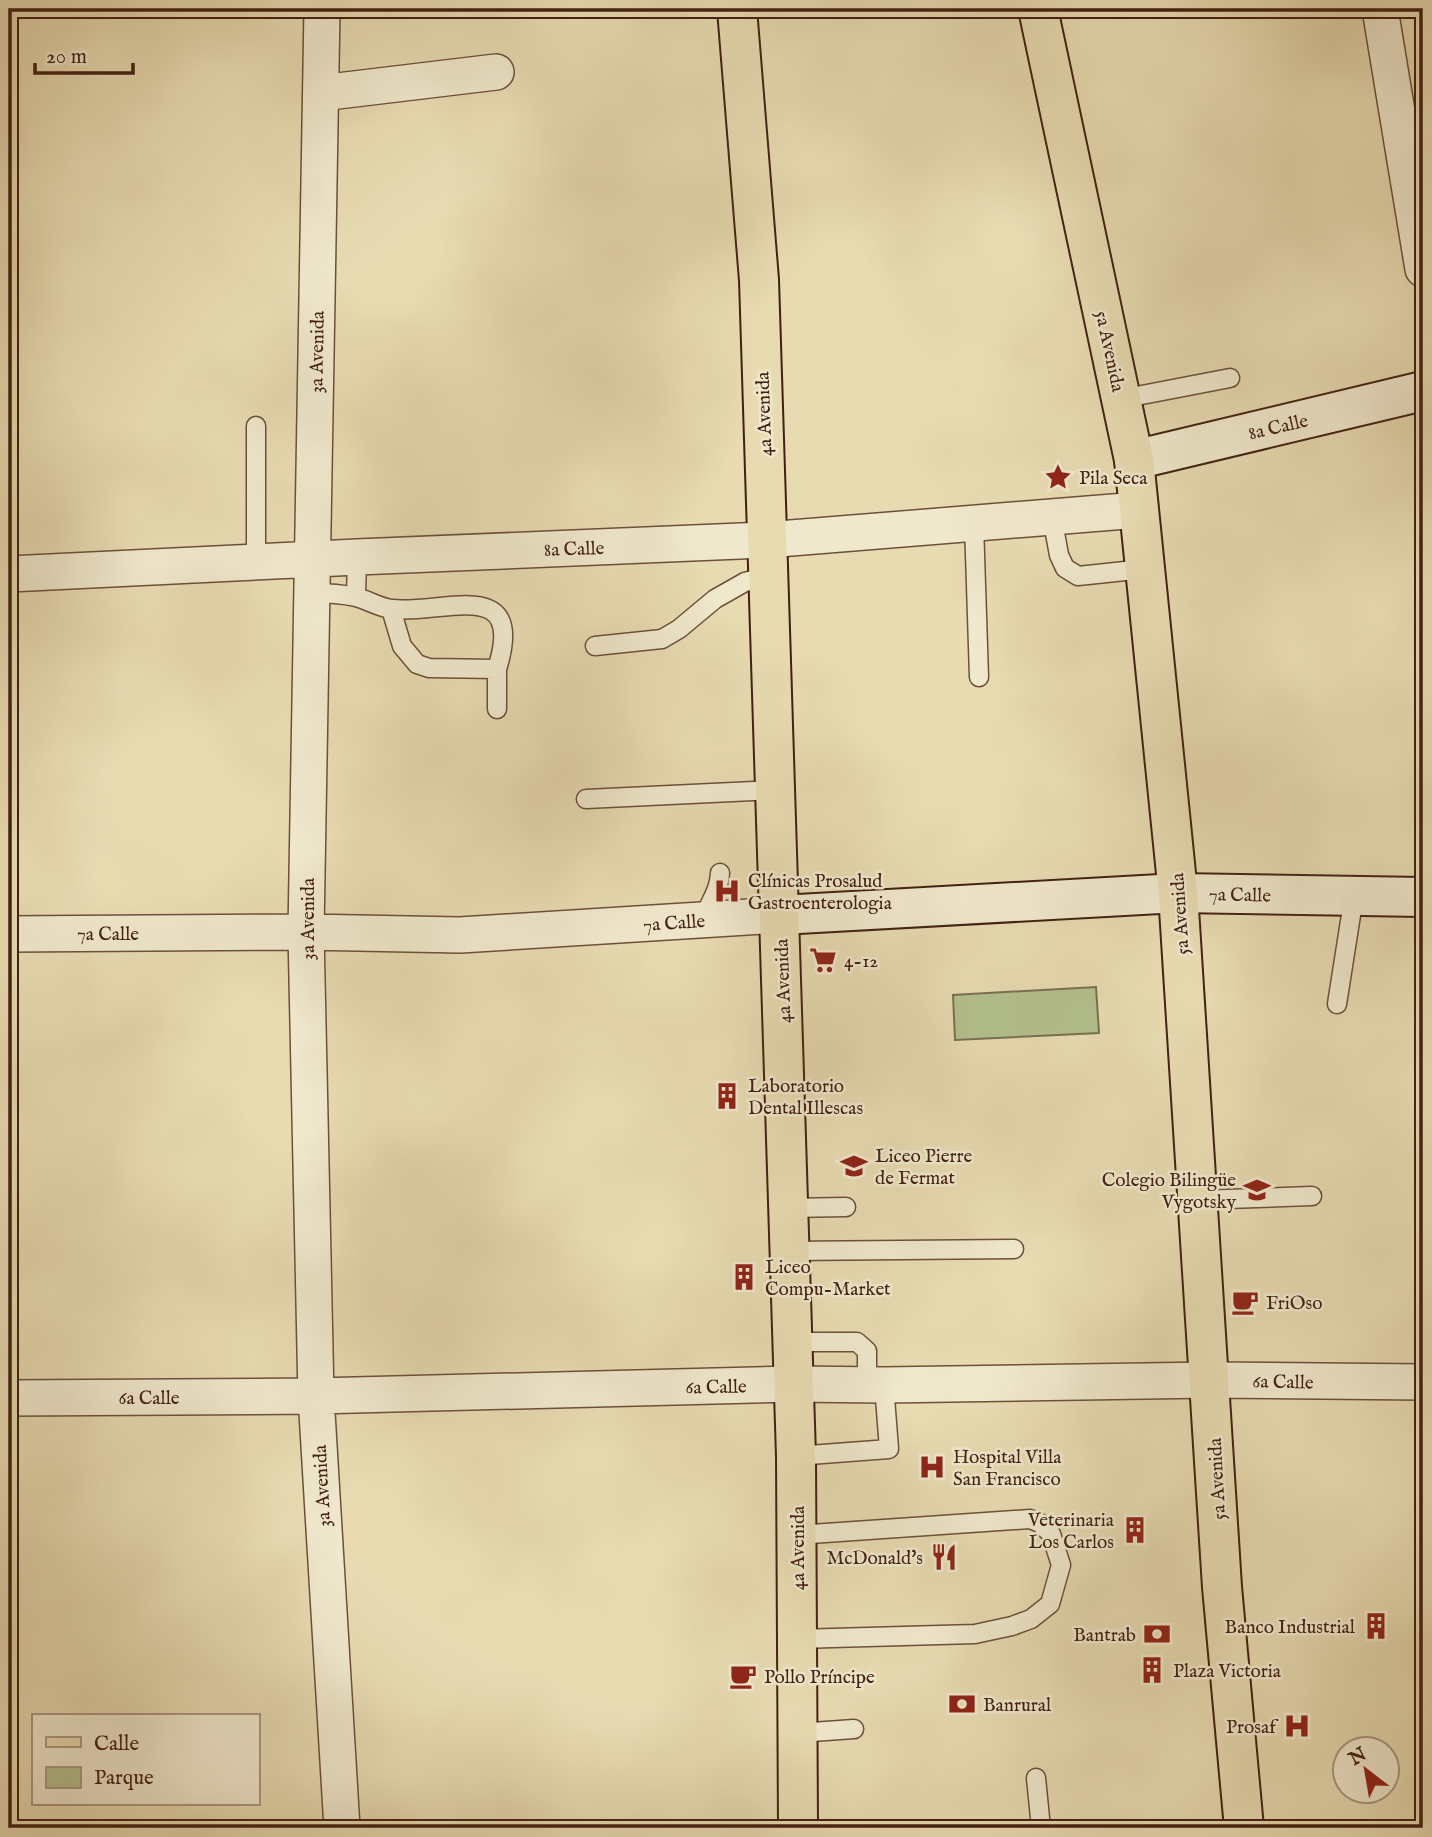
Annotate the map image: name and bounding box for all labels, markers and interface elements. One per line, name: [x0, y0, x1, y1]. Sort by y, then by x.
scale bar: [35, 32, 133, 76]
text: 20 m: [46, 44, 87, 71]
street label: 5a Avenida: [1089, 309, 1129, 395]
street label: 3a Avenida: [305, 310, 331, 393]
street label: 4a Avenida: [752, 370, 778, 457]
street label: 8a Calle: [1246, 409, 1311, 446]
place icon: Pila Seca: [1043, 462, 1073, 492]
place label: Pila Seca: [1079, 467, 1148, 491]
street label: 8a Calle: [543, 537, 605, 563]
place label: Clínicas Prosalud Gastroenterologia: [748, 870, 893, 916]
street label: 5a Avenida: [1166, 871, 1196, 956]
hospital icon: Clínicas Prosalud Gastroenterologia: [712, 876, 742, 906]
street label: 3a Avenida: [297, 877, 321, 960]
street label: 7a Calle: [1209, 883, 1271, 909]
street label: 7a Calle: [642, 910, 706, 938]
street label: 7a Calle: [77, 923, 139, 947]
street label: 4a Avenida: [771, 937, 797, 1024]
supermarket icon: 4-12: [808, 945, 838, 975]
place label: 4-12: [844, 950, 878, 974]
place label: Laboratorio Dental Illescas: [748, 1075, 863, 1121]
building icon: Laboratorio Dental Illescas: [712, 1081, 742, 1111]
place label: Liceo Pierre de Fermat: [875, 1145, 972, 1191]
school or university icon: Liceo Pierre de Fermat: [839, 1151, 869, 1181]
place label: Colegio Bilingüe Vygotsky: [1102, 1169, 1237, 1215]
school or university icon: Colegio Bilingüe Vygotsky: [1242, 1175, 1272, 1205]
place label: Liceo Compu-Market: [765, 1256, 891, 1302]
building icon: Liceo Compu-Market: [729, 1262, 759, 1292]
cafe icon: FriOso: [1230, 1287, 1260, 1317]
place label: FriOso: [1266, 1292, 1323, 1316]
street label: 6a Calle: [1252, 1370, 1314, 1396]
street label: 6a Calle: [685, 1375, 747, 1401]
street label: 6a Calle: [118, 1387, 180, 1411]
street label: 5a Avenida: [1204, 1436, 1232, 1521]
street label: 3a Avenida: [309, 1443, 337, 1528]
place label: Hospital Villa San Francisco: [953, 1446, 1062, 1492]
hospital icon: Hospital Villa San Francisco: [917, 1452, 947, 1482]
street label: 4a Avenida: [787, 1505, 811, 1590]
place label: Veterinaria Los Carlos: [1027, 1509, 1115, 1555]
building icon: Veterinaria Los Carlos: [1120, 1515, 1150, 1545]
restaurant icon: McDonald's: [929, 1542, 959, 1572]
place label: McDonald's: [826, 1547, 923, 1571]
building icon: Banco Industrial: [1361, 1611, 1391, 1641]
place label: Banco Industrial: [1225, 1616, 1356, 1640]
bank icon: Bantrab: [1142, 1619, 1172, 1649]
place label: Bantrab: [1073, 1624, 1136, 1648]
building icon: Plaza Victoria: [1137, 1655, 1167, 1685]
place label: Plaza Victoria: [1173, 1660, 1282, 1684]
cafe icon: Pollo Príncipe: [728, 1661, 758, 1691]
place label: Pollo Príncipe: [764, 1666, 875, 1690]
bank icon: Banrural: [947, 1689, 977, 1719]
place label: Banrural: [983, 1694, 1052, 1718]
hospital icon: Prosaf: [1282, 1711, 1312, 1741]
legend: [32, 1714, 259, 1806]
place label: Prosaf: [1226, 1716, 1279, 1740]
text: Calle: [94, 1731, 139, 1758]
north arrow: [1330, 1736, 1400, 1806]
text: N: [1344, 1742, 1372, 1772]
text: Parque: [94, 1765, 154, 1792]

